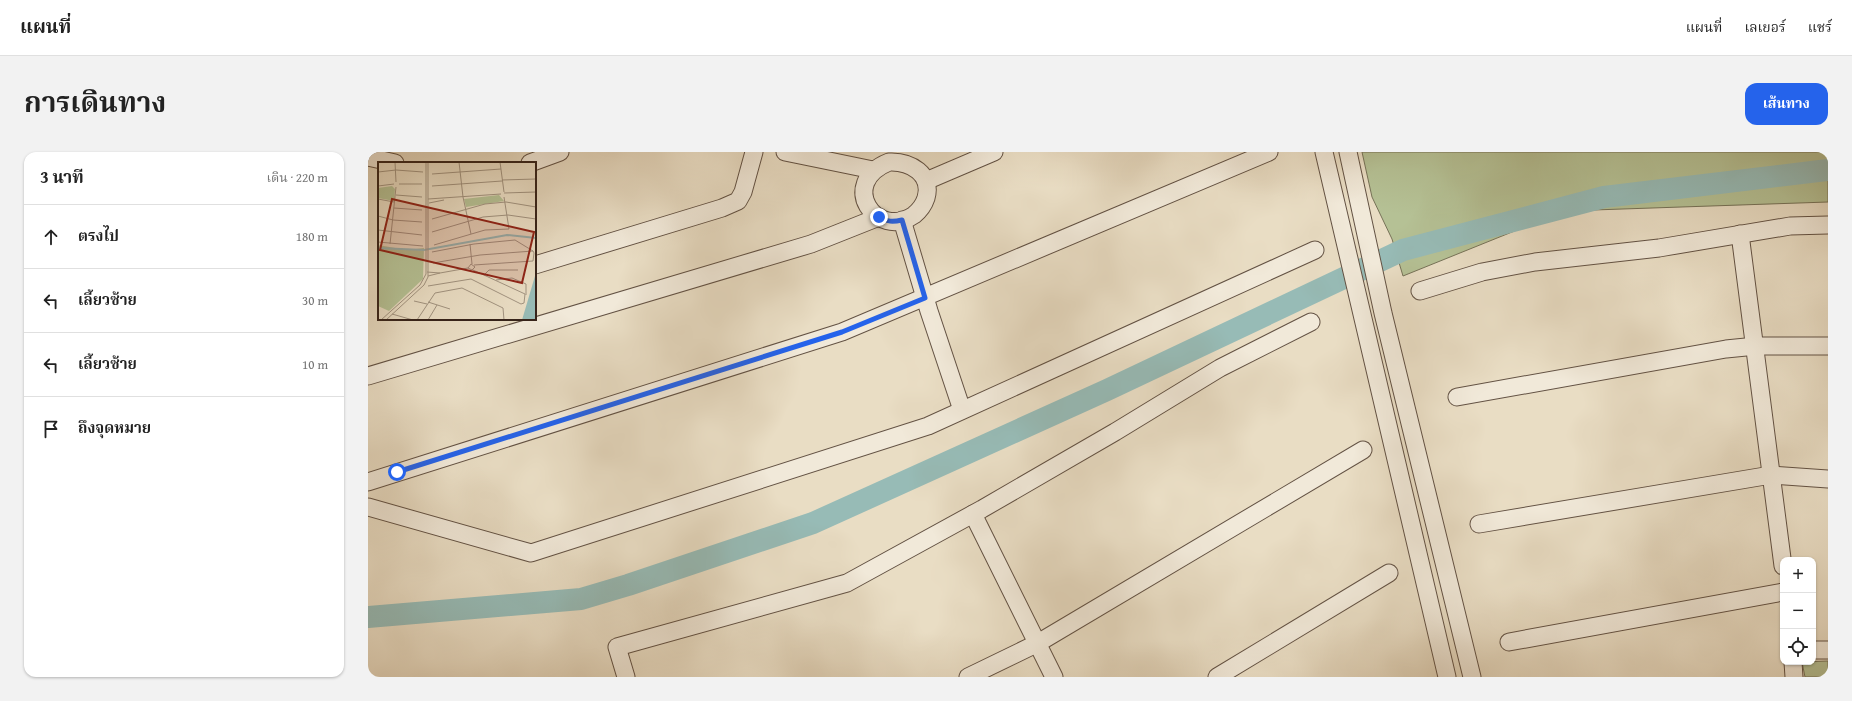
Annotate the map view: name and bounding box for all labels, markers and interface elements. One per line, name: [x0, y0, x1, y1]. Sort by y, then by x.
text: แผนที่: [20, 12, 71, 40]
text: แผนที่: [1686, 17, 1722, 37]
text: เลเยอร์: [1744, 17, 1786, 37]
text: แชร์: [1808, 17, 1832, 37]
text: การเดินทาง: [24, 81, 166, 122]
button: เส้นทาง: [1745, 83, 1828, 125]
inset map: [378, 162, 536, 320]
text: 3 นาที: [40, 164, 84, 189]
text: เดิน · 220 m: [267, 168, 328, 187]
route end: [870, 208, 888, 226]
text: ตรงไป: [78, 225, 119, 246]
icon: ahead: [40, 226, 62, 248]
text: 180 m: [296, 227, 328, 246]
text: เลี้ยวซ้าย: [78, 289, 137, 310]
icon: left: [40, 290, 62, 312]
text: 30 m: [302, 291, 328, 310]
text: เลี้ยวซ้าย: [78, 353, 137, 374]
icon: left: [40, 354, 62, 376]
text: 10 m: [302, 355, 328, 374]
text: ถึงจุดหมาย: [78, 417, 151, 438]
icon: arrive: [40, 418, 62, 440]
route start: [388, 463, 406, 481]
map controls: [1780, 557, 1816, 665]
button: +: [1780, 557, 1816, 593]
button: −: [1780, 593, 1816, 629]
button: locate: [1780, 629, 1816, 665]

